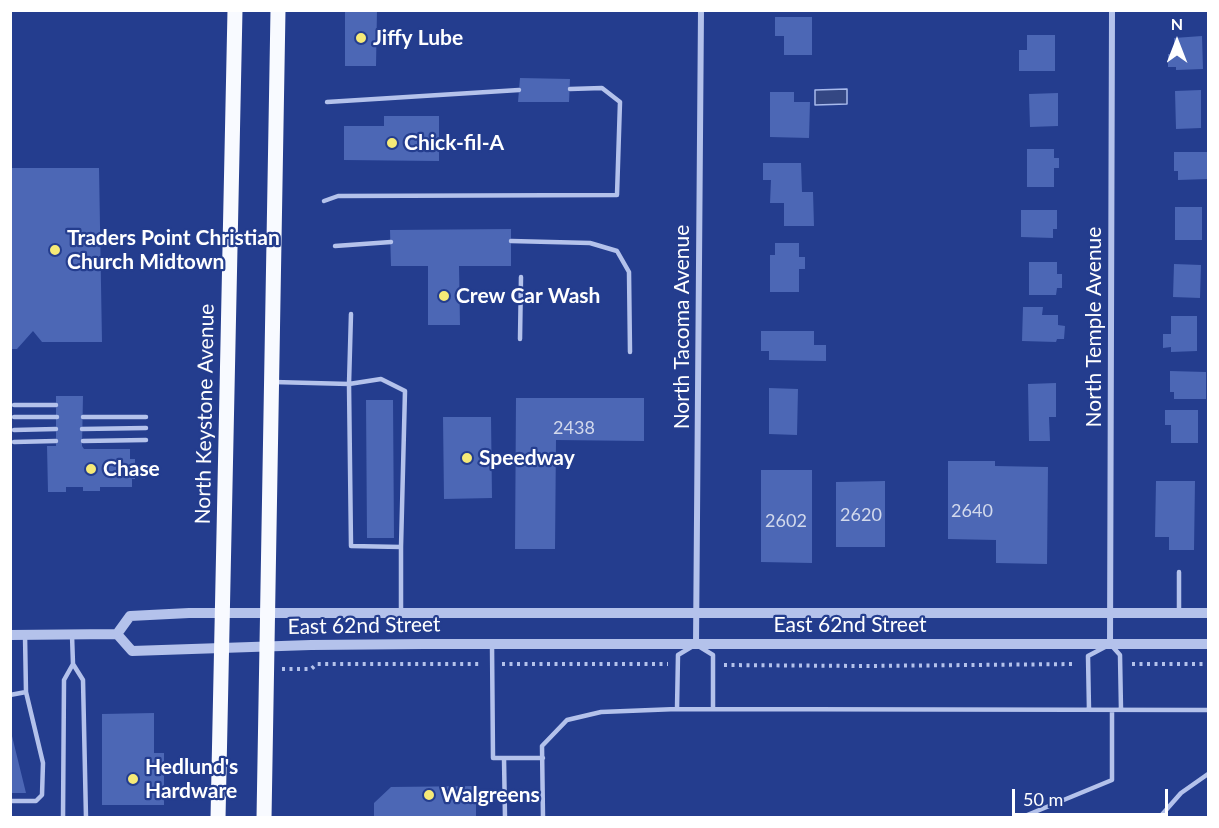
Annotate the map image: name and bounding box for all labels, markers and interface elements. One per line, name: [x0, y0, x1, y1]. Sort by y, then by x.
north arrow: [1147, 12, 1207, 72]
text: N: [1171, 14, 1183, 33]
place label: Jiffy Lube: [373, 25, 463, 51]
marker: Jiffy Lube: [354, 31, 368, 45]
place label: Chick-fil-A: [404, 130, 504, 156]
marker: Chick-fil-A: [385, 136, 399, 150]
place label: Traders Point Christian Church Midtown: [67, 225, 280, 275]
street label: North Tacoma Avenue: [669, 225, 695, 429]
street label: North Temple Avenue: [1081, 227, 1107, 427]
marker: Traders Point Christian Church Midtown: [48, 243, 62, 257]
place label: Crew Car Wash: [456, 283, 600, 309]
marker: Crew Car Wash: [437, 289, 451, 303]
street label: North Keystone Avenue: [190, 303, 220, 525]
house number: 2438: [553, 417, 595, 439]
place label: Speedway: [479, 445, 575, 471]
marker: Speedway: [460, 451, 474, 465]
place label: Chase: [103, 456, 160, 482]
marker: Chase: [84, 462, 98, 476]
house number: 2640: [951, 500, 993, 522]
house number: 2620: [840, 504, 882, 526]
house number: 2602: [765, 510, 807, 532]
street label: East 62nd Street: [287, 612, 441, 640]
street label: East 62nd Street: [774, 612, 926, 638]
place label: Hedlund's Hardware: [145, 754, 238, 804]
marker: Hedlund's Hardware: [126, 772, 140, 786]
scale bar: [1015, 777, 1171, 815]
place label: Walgreens: [441, 782, 540, 808]
marker: Walgreens: [422, 788, 436, 802]
text: 50 m: [1023, 788, 1063, 810]

